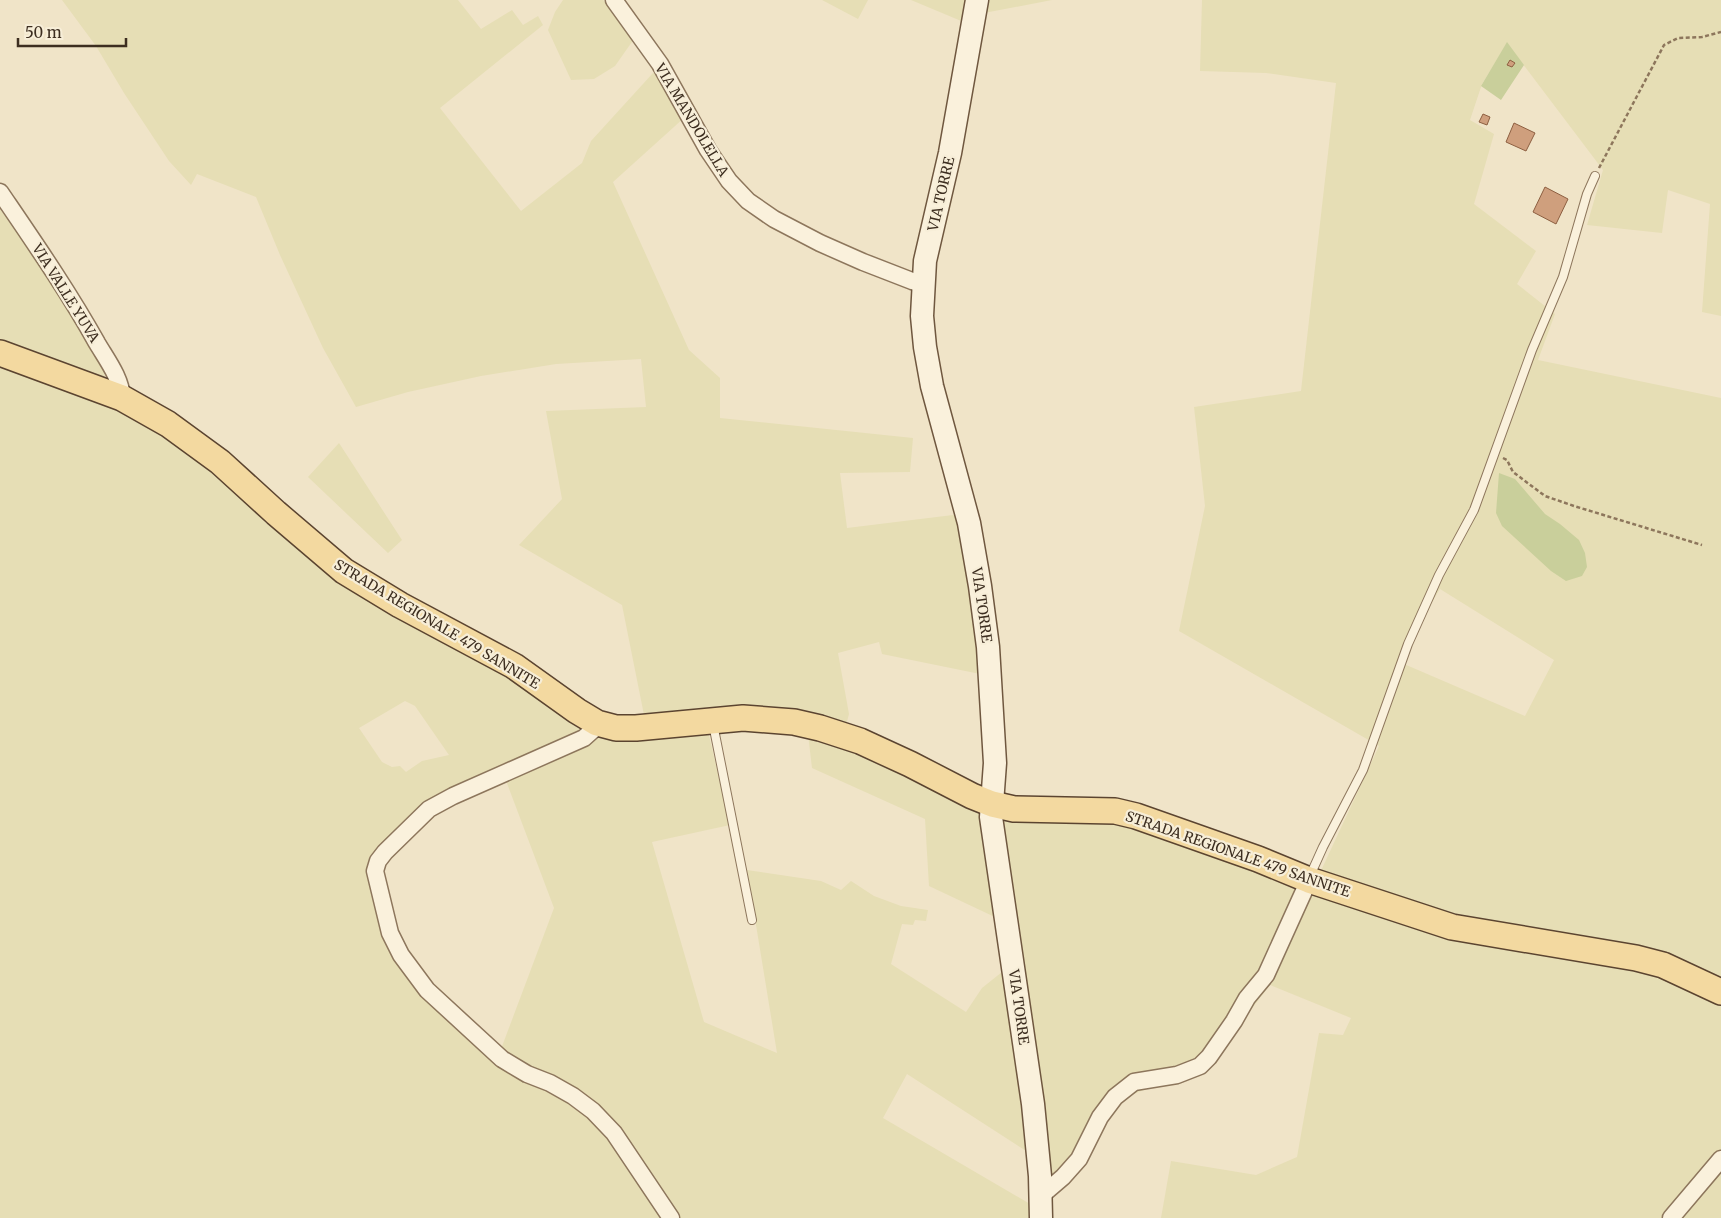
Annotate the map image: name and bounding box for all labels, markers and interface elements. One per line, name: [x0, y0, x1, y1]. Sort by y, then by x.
scale bar: [18, 15, 125, 47]
text: 50 m: [25, 23, 62, 42]
street label: VIA MANDOLELLA: [651, 59, 733, 180]
street label: VIA TORRE: [923, 155, 958, 234]
street label: VIA VALLE YUVA: [28, 239, 104, 346]
street label: STRADA REGIONALE 479 SANNITE: [331, 555, 543, 693]
street label: VIA TORRE: [968, 565, 996, 644]
street label: STRADA REGIONALE 479 SANNITE: [1123, 807, 1353, 901]
street label: VIA TORRE: [1005, 967, 1033, 1046]

